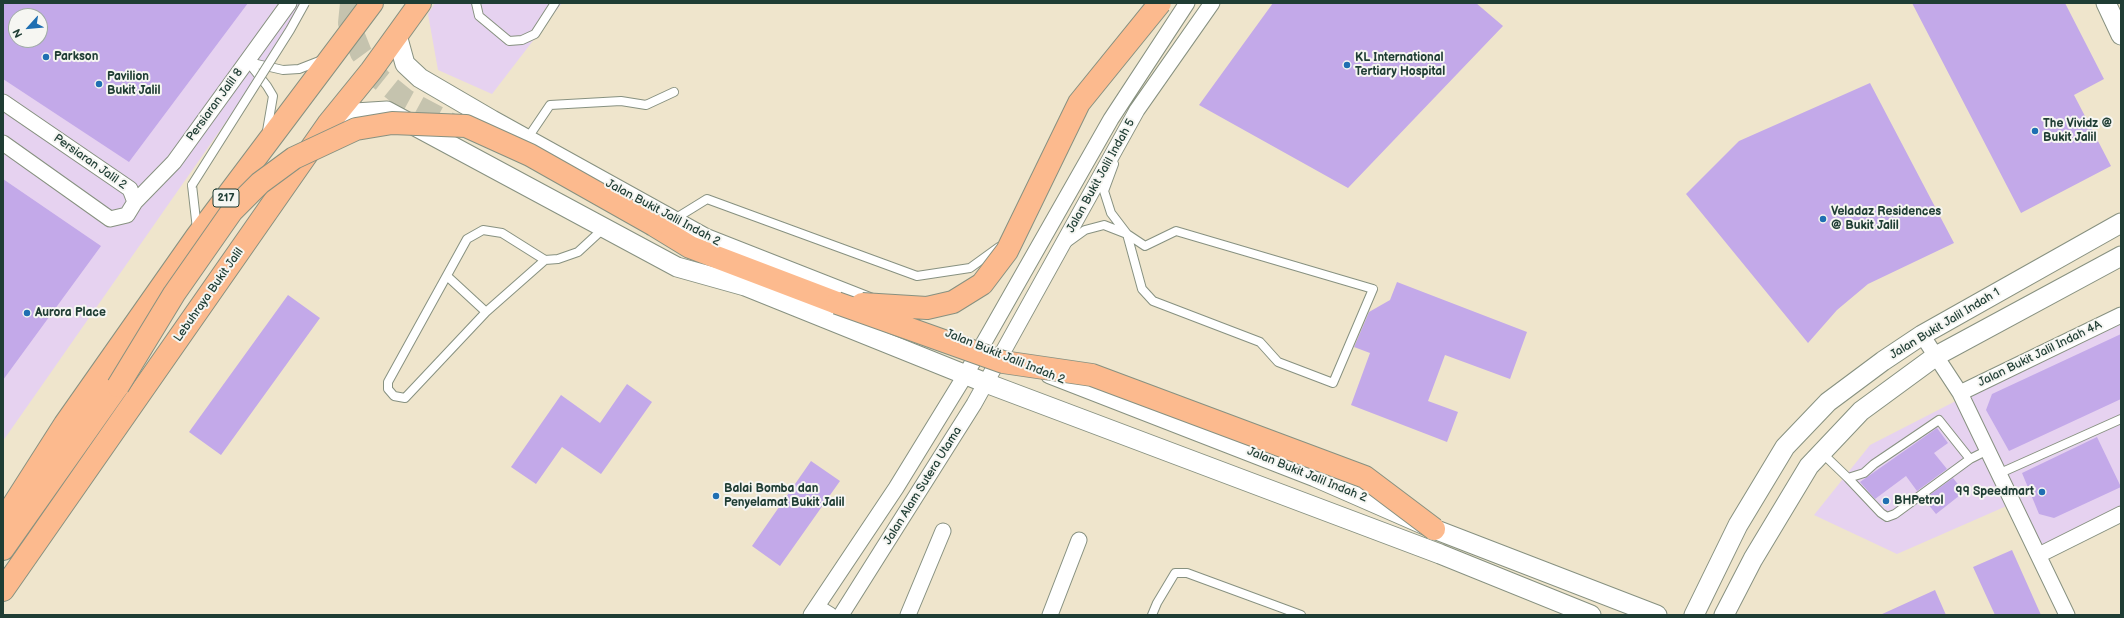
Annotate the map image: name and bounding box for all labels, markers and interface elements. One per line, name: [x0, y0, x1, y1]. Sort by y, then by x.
north arrow: [8, 8, 48, 48]
text: N: [10, 27, 25, 40]
place label: Parkson: [54, 50, 98, 64]
place label: KL International Tertiary Hospital: [1355, 51, 1445, 79]
marker: Parkson: [41, 52, 51, 62]
marker: KL International Tertiary Hospital: [1342, 60, 1352, 70]
street label: Persiaran Jalil 8: [184, 66, 246, 144]
place label: Pavilion Bukit Jalil: [107, 70, 161, 98]
marker: Pavilion Bukit Jalil: [94, 79, 104, 89]
street label: Jalan Bukit Jalil Indah 5: [1064, 117, 1138, 235]
place label: The Vividz @ Bukit Jalil: [2043, 117, 2113, 145]
marker: The Vividz @ Bukit Jalil: [2030, 126, 2040, 136]
street label: Persiaran Jalil 2: [51, 131, 129, 193]
street label: Jalan Bukit Jalil Indah 2: [603, 177, 723, 249]
road number: 217: [213, 189, 239, 207]
place label: Veladaz Residences @ Bukit Jalil: [1831, 205, 1941, 233]
marker: Veladaz Residences @ Bukit Jalil: [1818, 214, 1828, 224]
street label: Lebuhraya Bukit Jalil: [171, 245, 247, 345]
street label: Jalan Bukit Jalil Indah 1: [1887, 285, 2003, 363]
place label: Aurora Place: [35, 306, 106, 320]
marker: Aurora Place: [22, 308, 32, 318]
street label: Jalan Bukit Jalil Indah 4A: [1976, 318, 2104, 390]
street label: Jalan Bukit Jalil Indah 2: [943, 326, 1067, 388]
street label: Jalan Alam Sutera Utama: [881, 424, 965, 548]
street label: Jalan Bukit Jalil Indah 2: [1245, 444, 1369, 506]
place label: Balai Bomba dan Penyelamat Bukit Jalil: [724, 482, 845, 510]
place label: 99 Speedmart: [1956, 485, 2034, 499]
marker: 99 Speedmart: [2037, 487, 2047, 497]
marker: Balai Bomba dan Penyelamat Bukit Jalil: [711, 491, 721, 501]
place label: BHPetrol: [1894, 494, 1944, 508]
marker: BHPetrol: [1881, 496, 1891, 506]

